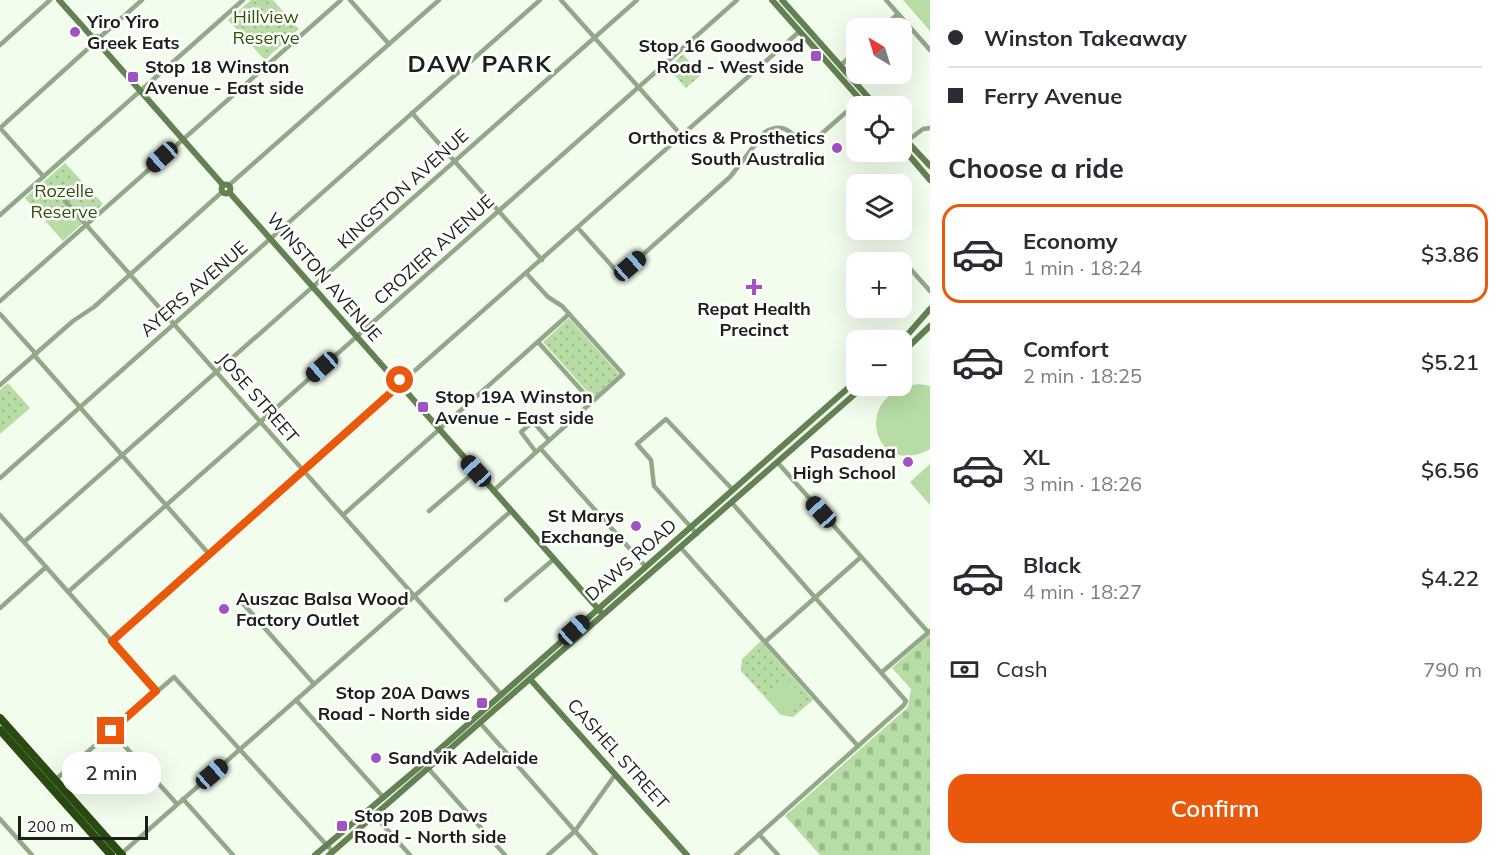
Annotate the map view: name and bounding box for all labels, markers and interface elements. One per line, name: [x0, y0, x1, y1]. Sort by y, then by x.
park label: Hillview Reserve: [232, 5, 300, 49]
place label: Yiro Yiro Greek Eats: [86, 10, 179, 54]
north arrow: [846, 18, 912, 84]
map controls: [846, 18, 912, 396]
text: Winston Takeaway: [984, 24, 1187, 52]
marker: Yiro Yiro Greek Eats: [68, 25, 82, 39]
place label: Stop 16 Goodwood Road - West side: [638, 34, 804, 78]
district label: DAW PARK: [407, 48, 553, 78]
marker: Stop 16 Goodwood Road - West side: [809, 49, 823, 63]
place label: Stop 18 Winston Avenue - East side: [145, 55, 304, 99]
marker: Stop 18 Winston Avenue - East side: [126, 70, 140, 84]
text: Ferry Avenue: [984, 82, 1122, 110]
button: locate: [846, 96, 912, 162]
street label: KINGSTON AVENUE: [332, 124, 473, 253]
place label: Orthotics & Prosthetics South Australia: [628, 126, 825, 170]
car: [143, 138, 181, 176]
marker: Orthotics & Prosthetics South Australia: [830, 141, 844, 155]
text: Choose a ride: [948, 151, 1124, 185]
button: layers: [846, 174, 912, 240]
park label: Rozelle Reserve: [30, 179, 98, 223]
street label: CROZIER AVENUE: [369, 190, 499, 310]
street label: WINSTON AVENUE: [262, 207, 387, 346]
icon: car: [951, 227, 1005, 281]
text: Economy: [1023, 227, 1118, 255]
street label: AYERS AVENUE: [135, 236, 252, 342]
text: $3.86: [1421, 240, 1479, 268]
car: [611, 247, 649, 285]
button: +: [846, 252, 912, 318]
text: 1 min · 18:24: [1023, 255, 1142, 280]
marker: Repat Health Precinct: [745, 278, 763, 296]
place label: Repat Health Precinct: [697, 297, 811, 341]
button: −: [846, 330, 912, 396]
icon: car: [951, 335, 1005, 389]
text: Comfort: [1023, 335, 1109, 363]
street label: JOSE STREET: [213, 348, 304, 448]
car: [303, 348, 341, 386]
text: $5.21: [1421, 348, 1479, 376]
text: 2 min · 18:25: [1023, 363, 1142, 388]
route start: [386, 366, 413, 393]
place label: Stop 19A Winston Avenue - East side: [435, 385, 594, 429]
marker: Stop 19A Winston Avenue - East side: [416, 400, 430, 414]
place label: Pasadena High School: [793, 440, 896, 484]
icon: car: [951, 443, 1005, 497]
text: XL: [1023, 443, 1050, 471]
car: [457, 452, 495, 490]
marker: Pasadena High School: [901, 455, 915, 469]
text: $6.56: [1421, 456, 1479, 484]
text: 3 min · 18:26: [1023, 471, 1142, 496]
car: [802, 493, 840, 531]
place label: St Marys Exchange: [541, 504, 624, 548]
street label: DAWS ROAD: [580, 514, 681, 606]
marker: St Marys Exchange: [629, 519, 643, 533]
icon: car: [951, 551, 1005, 605]
text: Black: [1023, 551, 1081, 579]
text: $4.22: [1421, 564, 1479, 592]
text: 4 min · 18:27: [1023, 579, 1142, 604]
place label: Auszac Balsa Wood Factory Outlet: [236, 587, 409, 631]
marker: Auszac Balsa Wood Factory Outlet: [217, 602, 231, 616]
car: [555, 611, 593, 649]
icon: cash: [948, 653, 981, 686]
text: Cash: [996, 655, 1048, 683]
text: 790 m: [1423, 657, 1482, 682]
place label: Stop 20A Daws Road - North side: [318, 681, 470, 725]
street label: CASHEL STREET: [563, 693, 674, 814]
marker: Stop 20A Daws Road - North side: [475, 696, 489, 710]
route end: [97, 717, 124, 744]
place label: Sandvik Adelaide: [388, 746, 538, 769]
marker: Sandvik Adelaide: [369, 751, 383, 765]
callout: 2 min: [62, 752, 160, 794]
car: [193, 755, 231, 793]
text: 2 min: [86, 760, 137, 785]
button: Confirm: [948, 774, 1482, 843]
place label: Stop 20B Daws Road - North side: [354, 804, 506, 848]
scale bar: [18, 813, 148, 840]
text: 200 m: [27, 816, 74, 836]
marker: Stop 20B Daws Road - North side: [335, 819, 349, 833]

